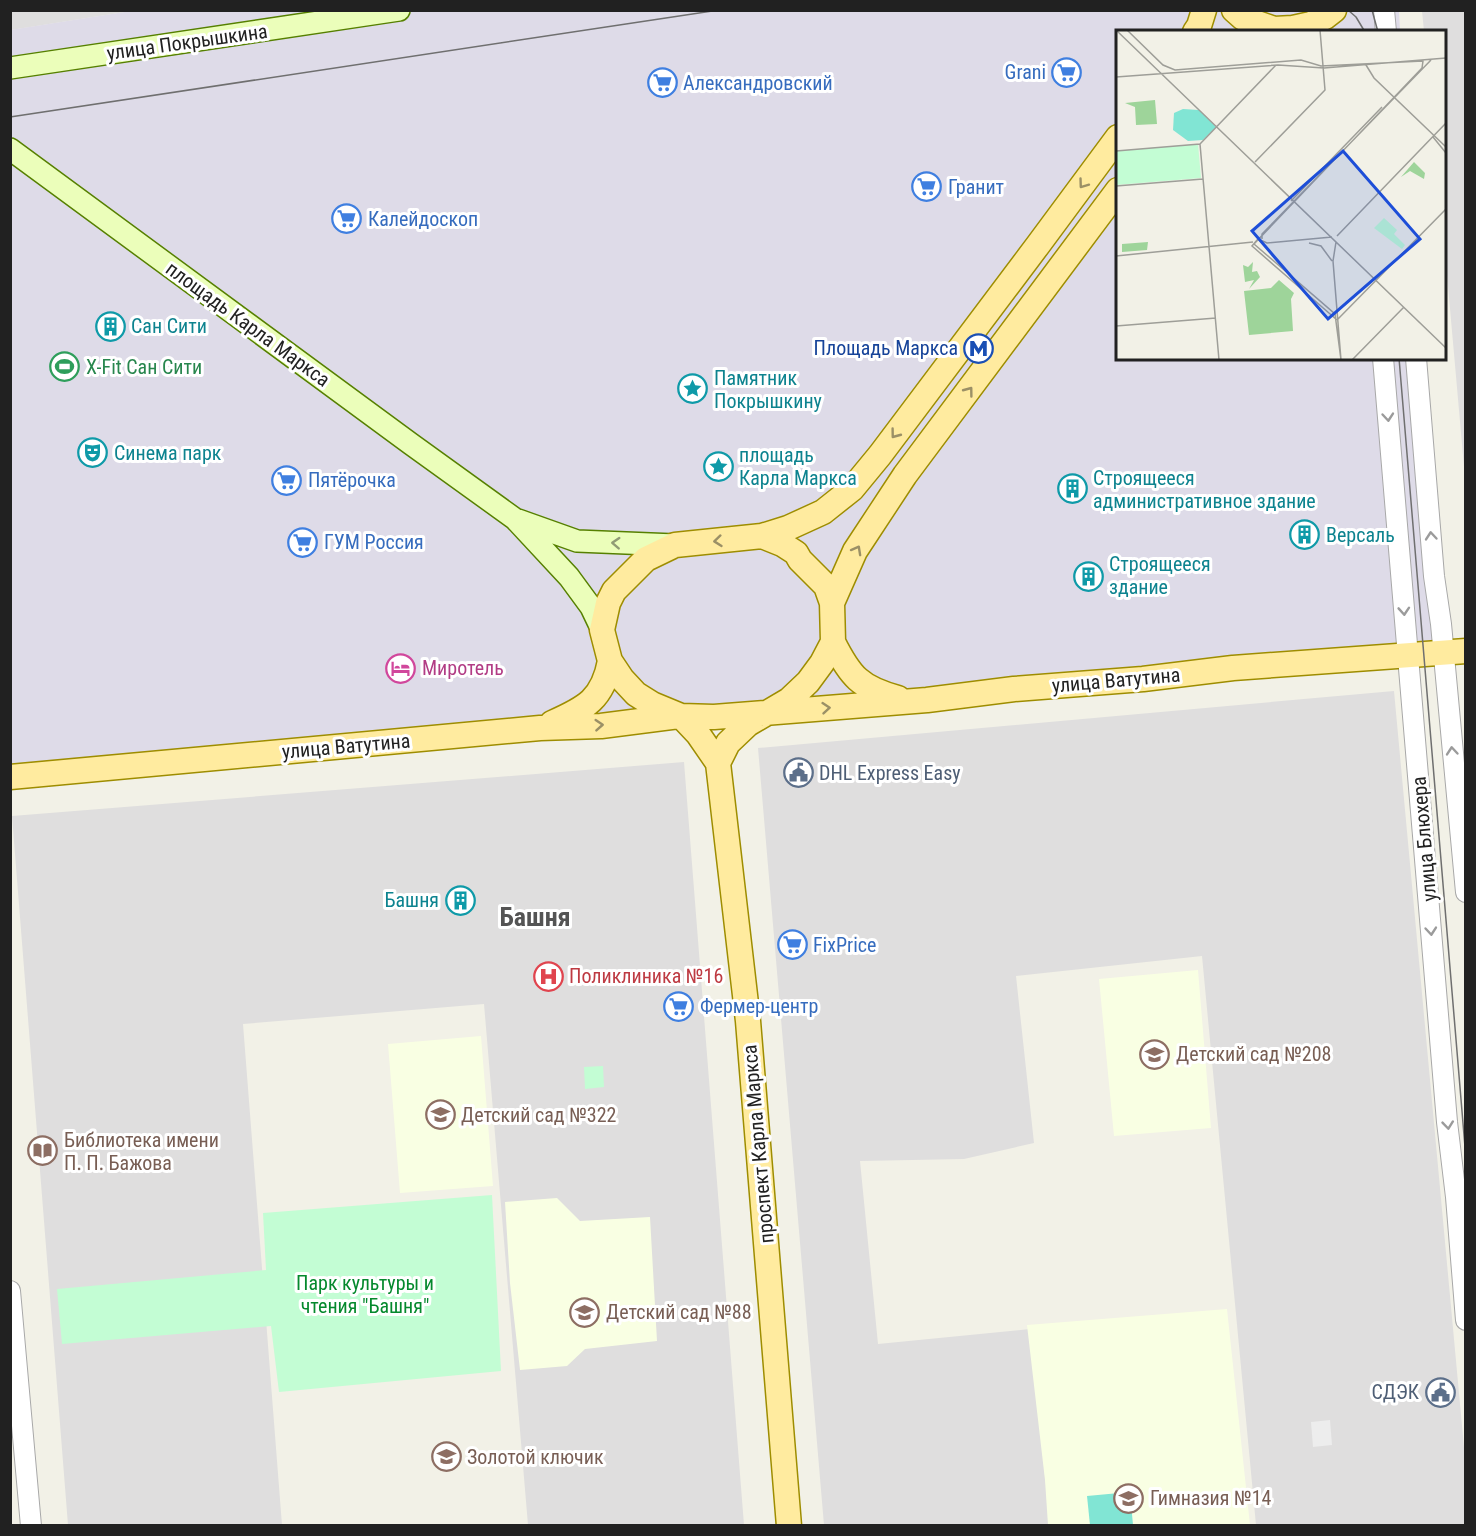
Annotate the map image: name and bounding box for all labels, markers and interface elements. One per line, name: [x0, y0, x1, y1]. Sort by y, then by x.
street label: улица Покрышкина: [105, 19, 269, 65]
inset map: [1116, 30, 1446, 360]
supermarket icon: Grani: [1051, 56, 1083, 88]
place label: Grani: [1005, 60, 1046, 84]
supermarket icon: Александровский: [646, 67, 678, 99]
place label: Александровский: [683, 71, 833, 95]
supermarket icon: Гранит: [911, 171, 943, 203]
place label: Гранит: [948, 175, 1004, 199]
one-way arrow: [1079, 178, 1090, 189]
supermarket icon: Калейдоскоп: [331, 203, 363, 235]
place label: Калейдоскоп: [368, 207, 478, 231]
street label: площадь Карла Маркса: [161, 256, 335, 392]
building icon: Сан Сити: [94, 310, 126, 342]
place label: Сан Сити: [131, 314, 207, 338]
metro station icon: Площадь Маркса: [963, 332, 995, 364]
place label: Площадь Маркса: [814, 336, 958, 360]
sports icon: X-Fit Сан Сити: [49, 351, 81, 383]
place label: X-Fit Сан Сити: [86, 355, 202, 379]
place label: Памятник Покрышкину: [714, 366, 822, 413]
place icon: Памятник Покрышкину: [677, 373, 709, 405]
one-way arrow: [961, 386, 972, 397]
one-way arrow: [1381, 412, 1394, 421]
one-way arrow: [892, 428, 903, 439]
theatre icon: Синема парк: [77, 437, 109, 469]
place label: Синема парк: [114, 441, 222, 465]
place label: площадь Карла Маркса: [739, 443, 857, 490]
place icon: площадь Карла Маркса: [702, 451, 734, 483]
supermarket icon: Пятёрочка: [271, 464, 303, 496]
place label: Строящееся административное здание: [1093, 466, 1316, 513]
place label: Пятёрочка: [308, 468, 396, 492]
building icon: Строящееся административное здание: [1056, 473, 1088, 505]
building icon: Версаль: [1289, 519, 1321, 551]
place label: Версаль: [1326, 523, 1395, 547]
supermarket icon: ГУМ Россия: [287, 526, 319, 558]
place label: ГУМ Россия: [324, 530, 424, 554]
one-way arrow: [1425, 531, 1438, 540]
one-way arrow: [714, 534, 723, 547]
one-way arrow: [612, 536, 621, 549]
one-way arrow: [850, 546, 861, 556]
place label: Строящееся здание: [1109, 552, 1211, 599]
building icon: Строящееся здание: [1072, 560, 1104, 592]
one-way arrow: [1397, 607, 1410, 616]
hotel icon: Миротель: [385, 652, 417, 684]
place label: Миротель: [422, 656, 504, 680]
street label: улица Ватутина: [1051, 662, 1181, 698]
one-way arrow: [821, 702, 830, 715]
one-way arrow: [594, 719, 603, 732]
street label: улица Ватутина: [281, 728, 411, 764]
one-way arrow: [1446, 746, 1459, 755]
public building icon: DHL Express Easy: [782, 757, 814, 789]
place label: DHL Express Easy: [819, 761, 961, 785]
street label: улица Блюхера: [1407, 775, 1441, 903]
building icon: Башня: [444, 884, 476, 916]
place label: Башня: [385, 888, 439, 912]
district label: Башня: [499, 902, 571, 932]
one-way arrow: [1424, 926, 1437, 936]
supermarket icon: FixPrice: [776, 929, 808, 961]
place label: FixPrice: [813, 933, 876, 957]
hospital icon: Поликлиника №16: [532, 960, 564, 992]
place label: Поликлиника №16: [569, 964, 723, 988]
supermarket icon: Фермер-центр: [663, 990, 695, 1022]
place label: Фермер-центр: [700, 994, 818, 1018]
school or university icon: Детский сад №208: [1139, 1038, 1171, 1070]
place label: Детский сад №208: [1176, 1042, 1331, 1066]
street label: проспект Карла Маркса: [737, 1044, 779, 1244]
school or university icon: Детский сад №322: [424, 1099, 456, 1131]
place label: Детский сад №322: [461, 1103, 617, 1127]
one-way arrow: [1441, 1121, 1454, 1130]
place label: Библиотека имени П. П. Бажова: [64, 1128, 219, 1175]
library icon: Библиотека имени П. П. Бажова: [27, 1135, 59, 1167]
park label: Парк культуры и чтения "Башня": [296, 1271, 434, 1318]
school or university icon: Детский сад №88: [569, 1296, 601, 1328]
place label: Детский сад №88: [606, 1300, 752, 1324]
public building icon: СДЭК: [1424, 1376, 1456, 1408]
place label: СДЭК: [1371, 1380, 1420, 1404]
school or university icon: Золотой ключик: [430, 1441, 462, 1473]
place label: Золотой ключик: [467, 1445, 604, 1469]
school or university icon: Гимназия №14: [1113, 1482, 1145, 1514]
place label: Гимназия №14: [1150, 1486, 1272, 1510]

